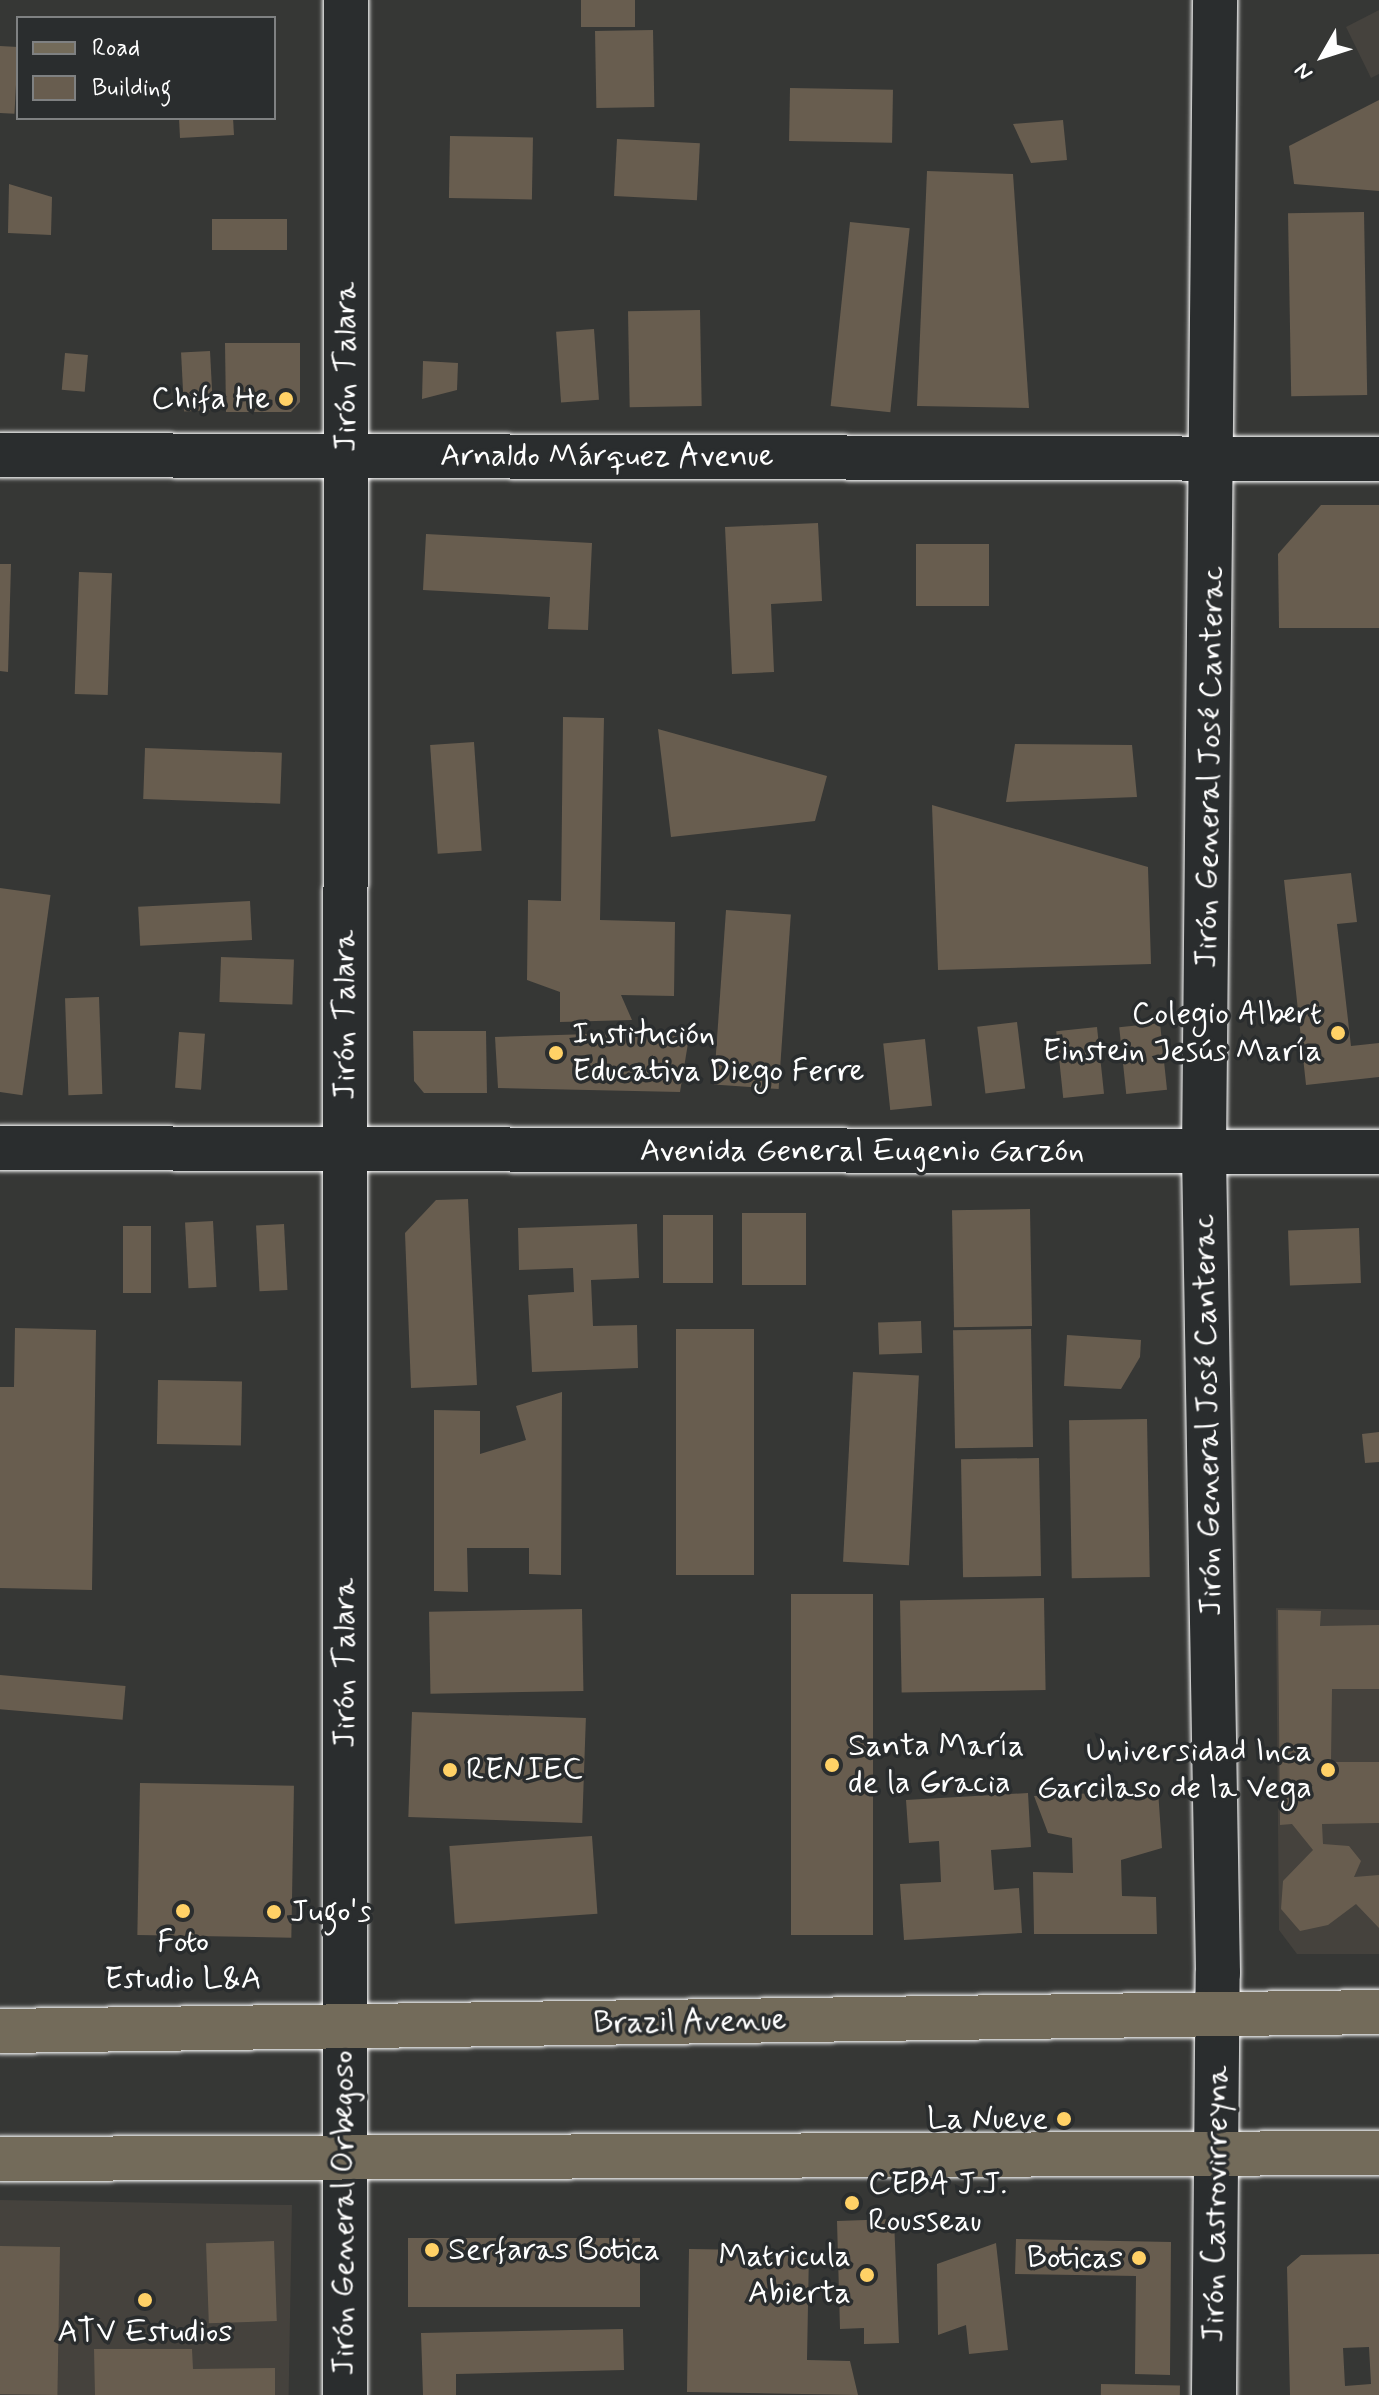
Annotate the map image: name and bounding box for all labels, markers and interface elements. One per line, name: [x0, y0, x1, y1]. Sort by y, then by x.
legend: [16, 16, 276, 120]
north arrow: [1283, 16, 1363, 96]
text: Road: [92, 33, 140, 64]
text: N: [1289, 57, 1320, 86]
text: Building: [92, 73, 172, 104]
street label: Jirón Talara: [327, 285, 365, 449]
place label: Chifa He: [151, 380, 270, 418]
marker: Chifa He: [277, 390, 295, 408]
street label: Arnaldo Márquez Avenue: [438, 437, 776, 475]
street label: Jirón General José Canterac: [1187, 568, 1233, 966]
street label: Jirón Talara: [326, 933, 364, 1097]
place label: Colegio Albert Einstein Jesús María: [1042, 996, 1322, 1071]
place label: Institución Educativa Diego Ferre: [572, 1016, 864, 1091]
marker: Colegio Albert Einstein Jesús María: [1329, 1024, 1347, 1042]
marker: Institución Educativa Diego Ferre: [547, 1044, 565, 1062]
street label: Avenida General Eugenio Garzón: [644, 1132, 1080, 1170]
street label: Jirón General José Canterac: [1185, 1216, 1231, 1614]
street label: Jirón Talara: [326, 1581, 364, 1745]
place label: Santa María de la Gracia: [848, 1728, 1022, 1803]
place label: Universidad Inca Garcilaso de la Vega: [1041, 1733, 1312, 1808]
place label: RENIEC: [466, 1751, 583, 1789]
marker: Santa María de la Gracia: [823, 1756, 841, 1774]
marker: RENIEC: [441, 1761, 459, 1779]
marker: Universidad Inca Garcilaso de la Vega: [1319, 1761, 1337, 1779]
place label: Jugo's: [290, 1893, 372, 1931]
marker: Foto Estudio L&A: [174, 1902, 192, 1920]
marker: Jugo's: [265, 1903, 283, 1921]
place label: Foto Estudio L&A: [104, 1924, 262, 1999]
street label: Brazil Avenue: [594, 2001, 786, 2043]
street label: Jirón General Orbegoso: [325, 2054, 363, 2372]
street label: Jirón Castrovirreyna: [1194, 2063, 1238, 2345]
place label: La Nueve: [922, 2100, 1048, 2138]
marker: La Nueve: [1055, 2110, 1073, 2128]
place label: CEBA J.J. Rousseau: [868, 2166, 1008, 2241]
marker: CEBA J.J. Rousseau: [843, 2194, 861, 2212]
place label: Serfaras Botica: [448, 2231, 659, 2269]
place label: Matricula Abierta: [719, 2238, 851, 2313]
place label: Boticas: [1027, 2239, 1123, 2277]
marker: Serfaras Botica: [423, 2241, 441, 2259]
marker: Boticas: [1130, 2249, 1148, 2267]
marker: Matricula Abierta: [858, 2266, 876, 2284]
marker: ATV Estudios: [136, 2291, 154, 2309]
place label: ATV Estudios: [59, 2313, 231, 2351]

